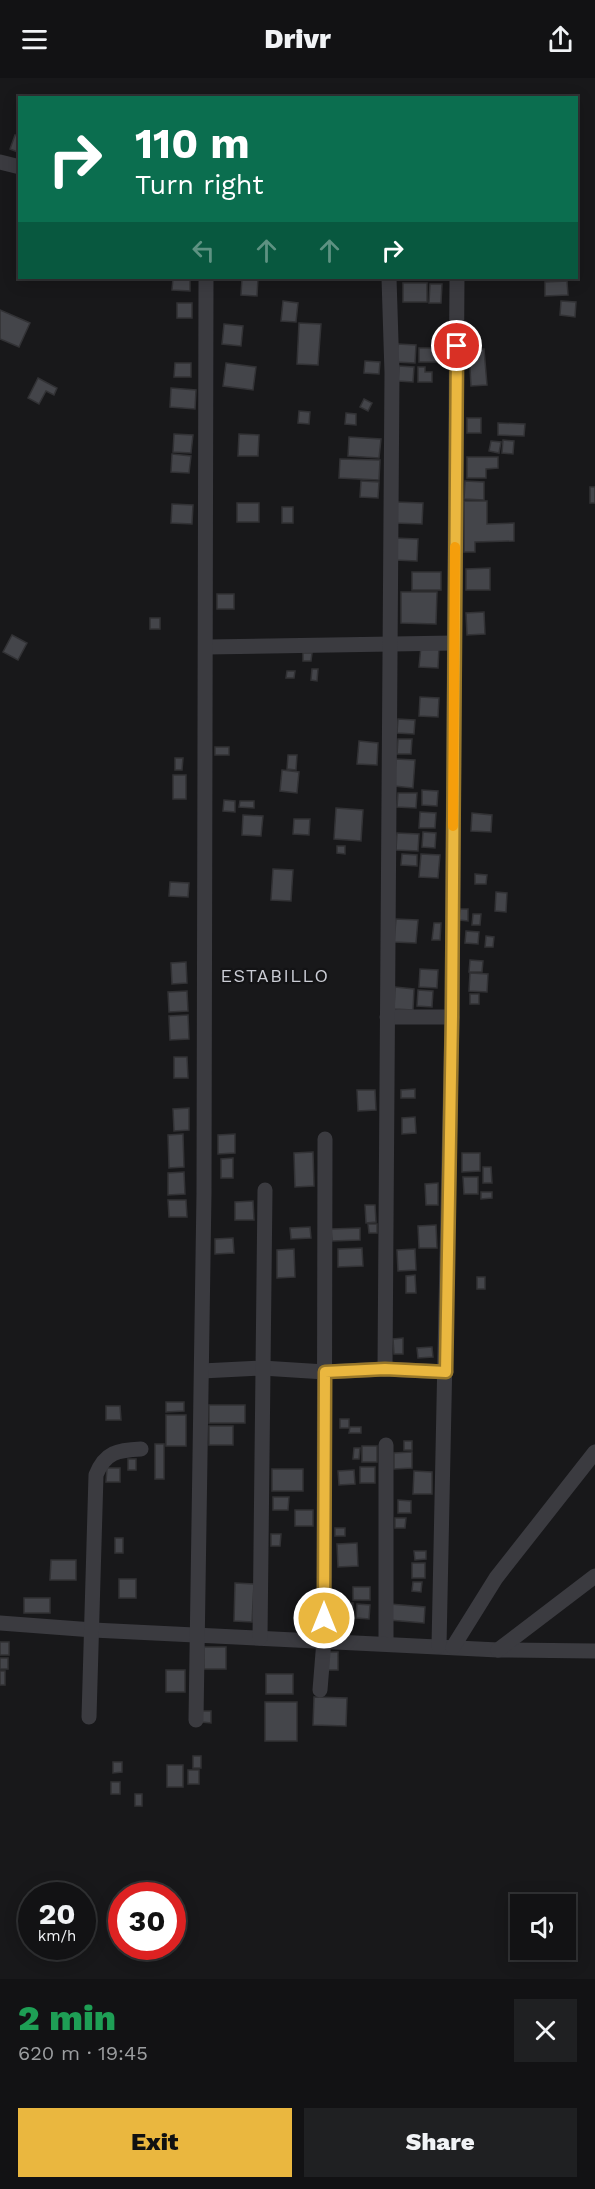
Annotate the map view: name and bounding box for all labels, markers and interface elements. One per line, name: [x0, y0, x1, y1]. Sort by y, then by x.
icon: menu: [18, 23, 51, 56]
text: Drivr: [264, 23, 331, 55]
icon: share: [544, 23, 577, 56]
text: 110 m: [135, 119, 250, 168]
icon: right: [36, 120, 114, 198]
text: Turn right: [135, 169, 264, 201]
icon: left: [187, 234, 220, 267]
icon: ahead: [250, 234, 283, 267]
icon: ahead: [313, 234, 346, 267]
icon: right: [376, 234, 409, 267]
pin: [431, 320, 482, 371]
icon: arrive: [440, 329, 473, 362]
district label: ESTABILLO: [221, 965, 329, 986]
position arrow: [292, 1586, 356, 1650]
speed limit sign: 30: [108, 1882, 186, 1960]
map controls: [510, 1894, 576, 1960]
button: sound: [510, 1894, 576, 1960]
text: 20: [38, 1896, 76, 1931]
text: km/h: [38, 1927, 76, 1945]
text: 2 min: [18, 1997, 116, 2039]
button: close: [514, 1999, 577, 2062]
text: 620 m · 19:45: [18, 2041, 148, 2065]
button: Exit: [18, 2108, 292, 2177]
button: Share: [304, 2108, 577, 2177]

